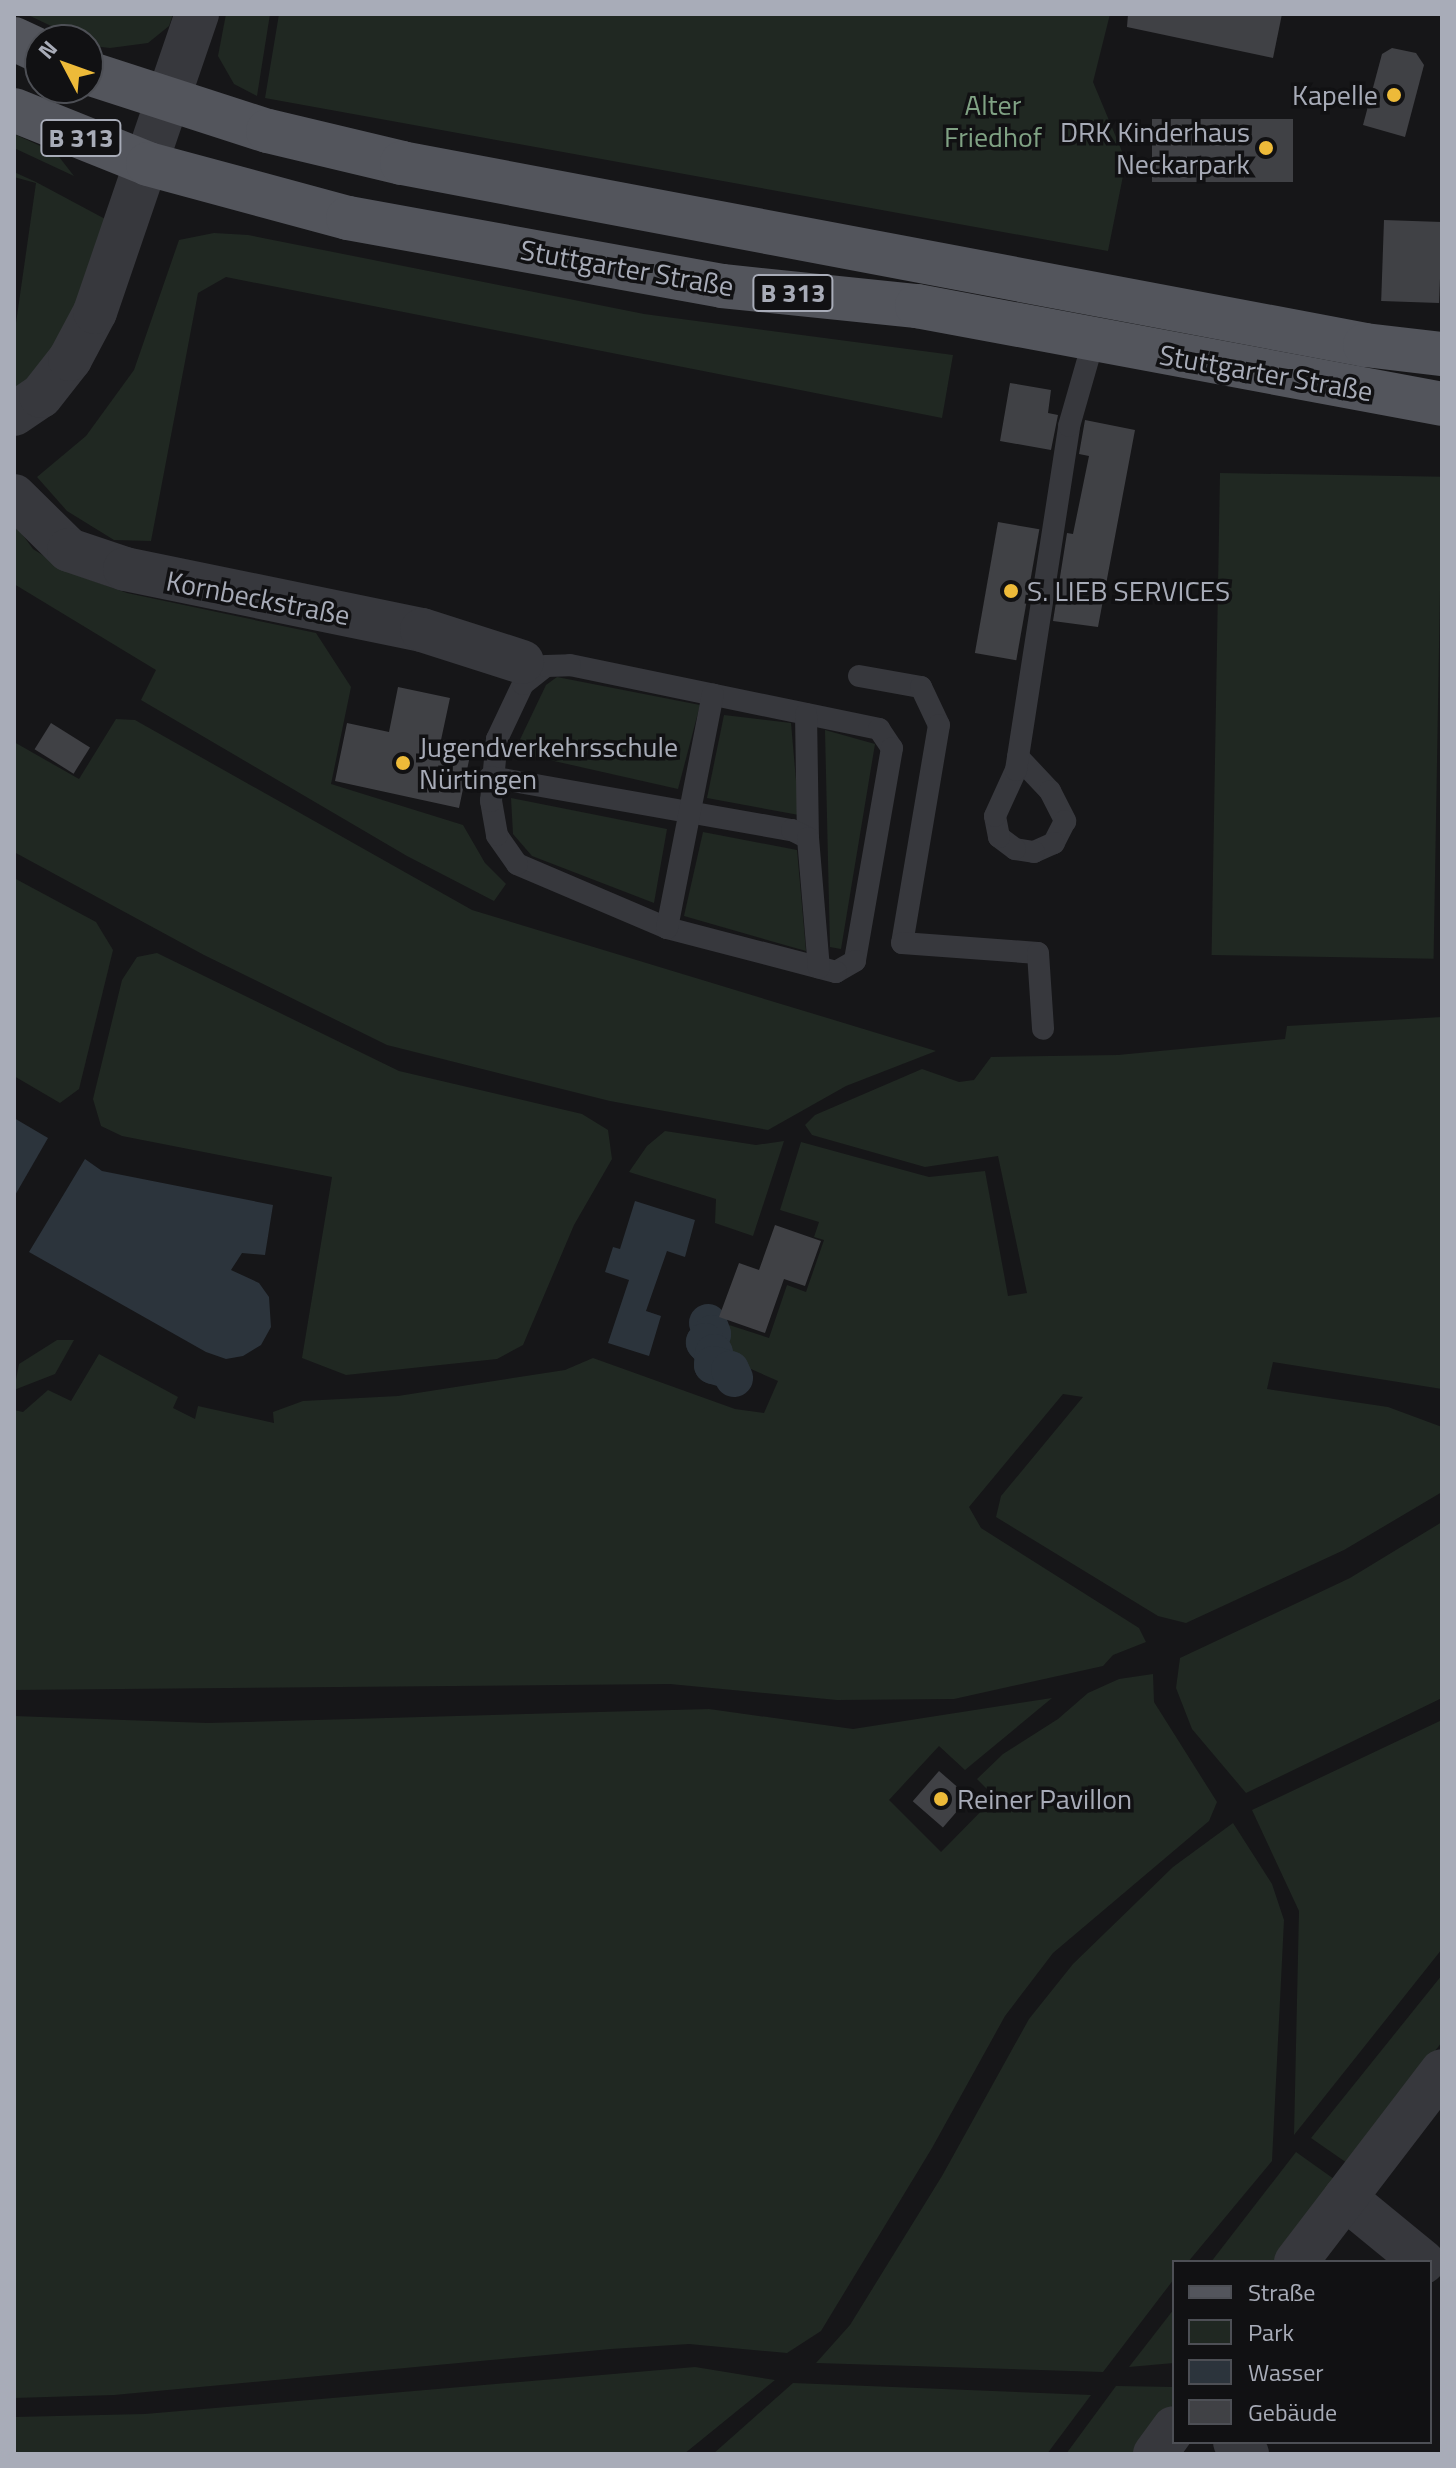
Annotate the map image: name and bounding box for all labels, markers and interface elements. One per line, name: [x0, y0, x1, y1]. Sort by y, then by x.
north arrow: [24, 24, 104, 104]
text: N: [30, 33, 65, 66]
place label: Kapelle: [1292, 78, 1378, 112]
marker: Kapelle: [1385, 86, 1403, 104]
park label: Alter Friedhof: [944, 88, 1042, 154]
place label: DRK Kinderhaus Neckarpark: [1060, 115, 1250, 181]
road number: B 313: [39, 116, 123, 160]
marker: DRK Kinderhaus Neckarpark: [1257, 139, 1275, 157]
street label: Stuttgarter Straße: [518, 233, 736, 303]
road number: B 313: [751, 271, 835, 315]
street label: Stuttgarter Straße: [1157, 338, 1375, 408]
street label: Kornbeckstraße: [163, 564, 353, 632]
place label: S. LIEB SERVICES: [1027, 574, 1230, 608]
marker: S. LIEB SERVICES: [1002, 582, 1020, 600]
place label: Jugendverkehrsschule Nürtingen: [419, 730, 678, 796]
marker: Jugendverkehrsschule Nürtingen: [394, 754, 412, 772]
place label: Reiner Pavillon: [957, 1782, 1132, 1816]
marker: Reiner Pavillon: [932, 1790, 950, 1808]
legend: [1172, 2260, 1432, 2444]
text: Straße: [1248, 2274, 1315, 2310]
text: Park: [1248, 2314, 1294, 2350]
text: Wasser: [1248, 2354, 1324, 2390]
text: Gebäude: [1248, 2394, 1337, 2430]

